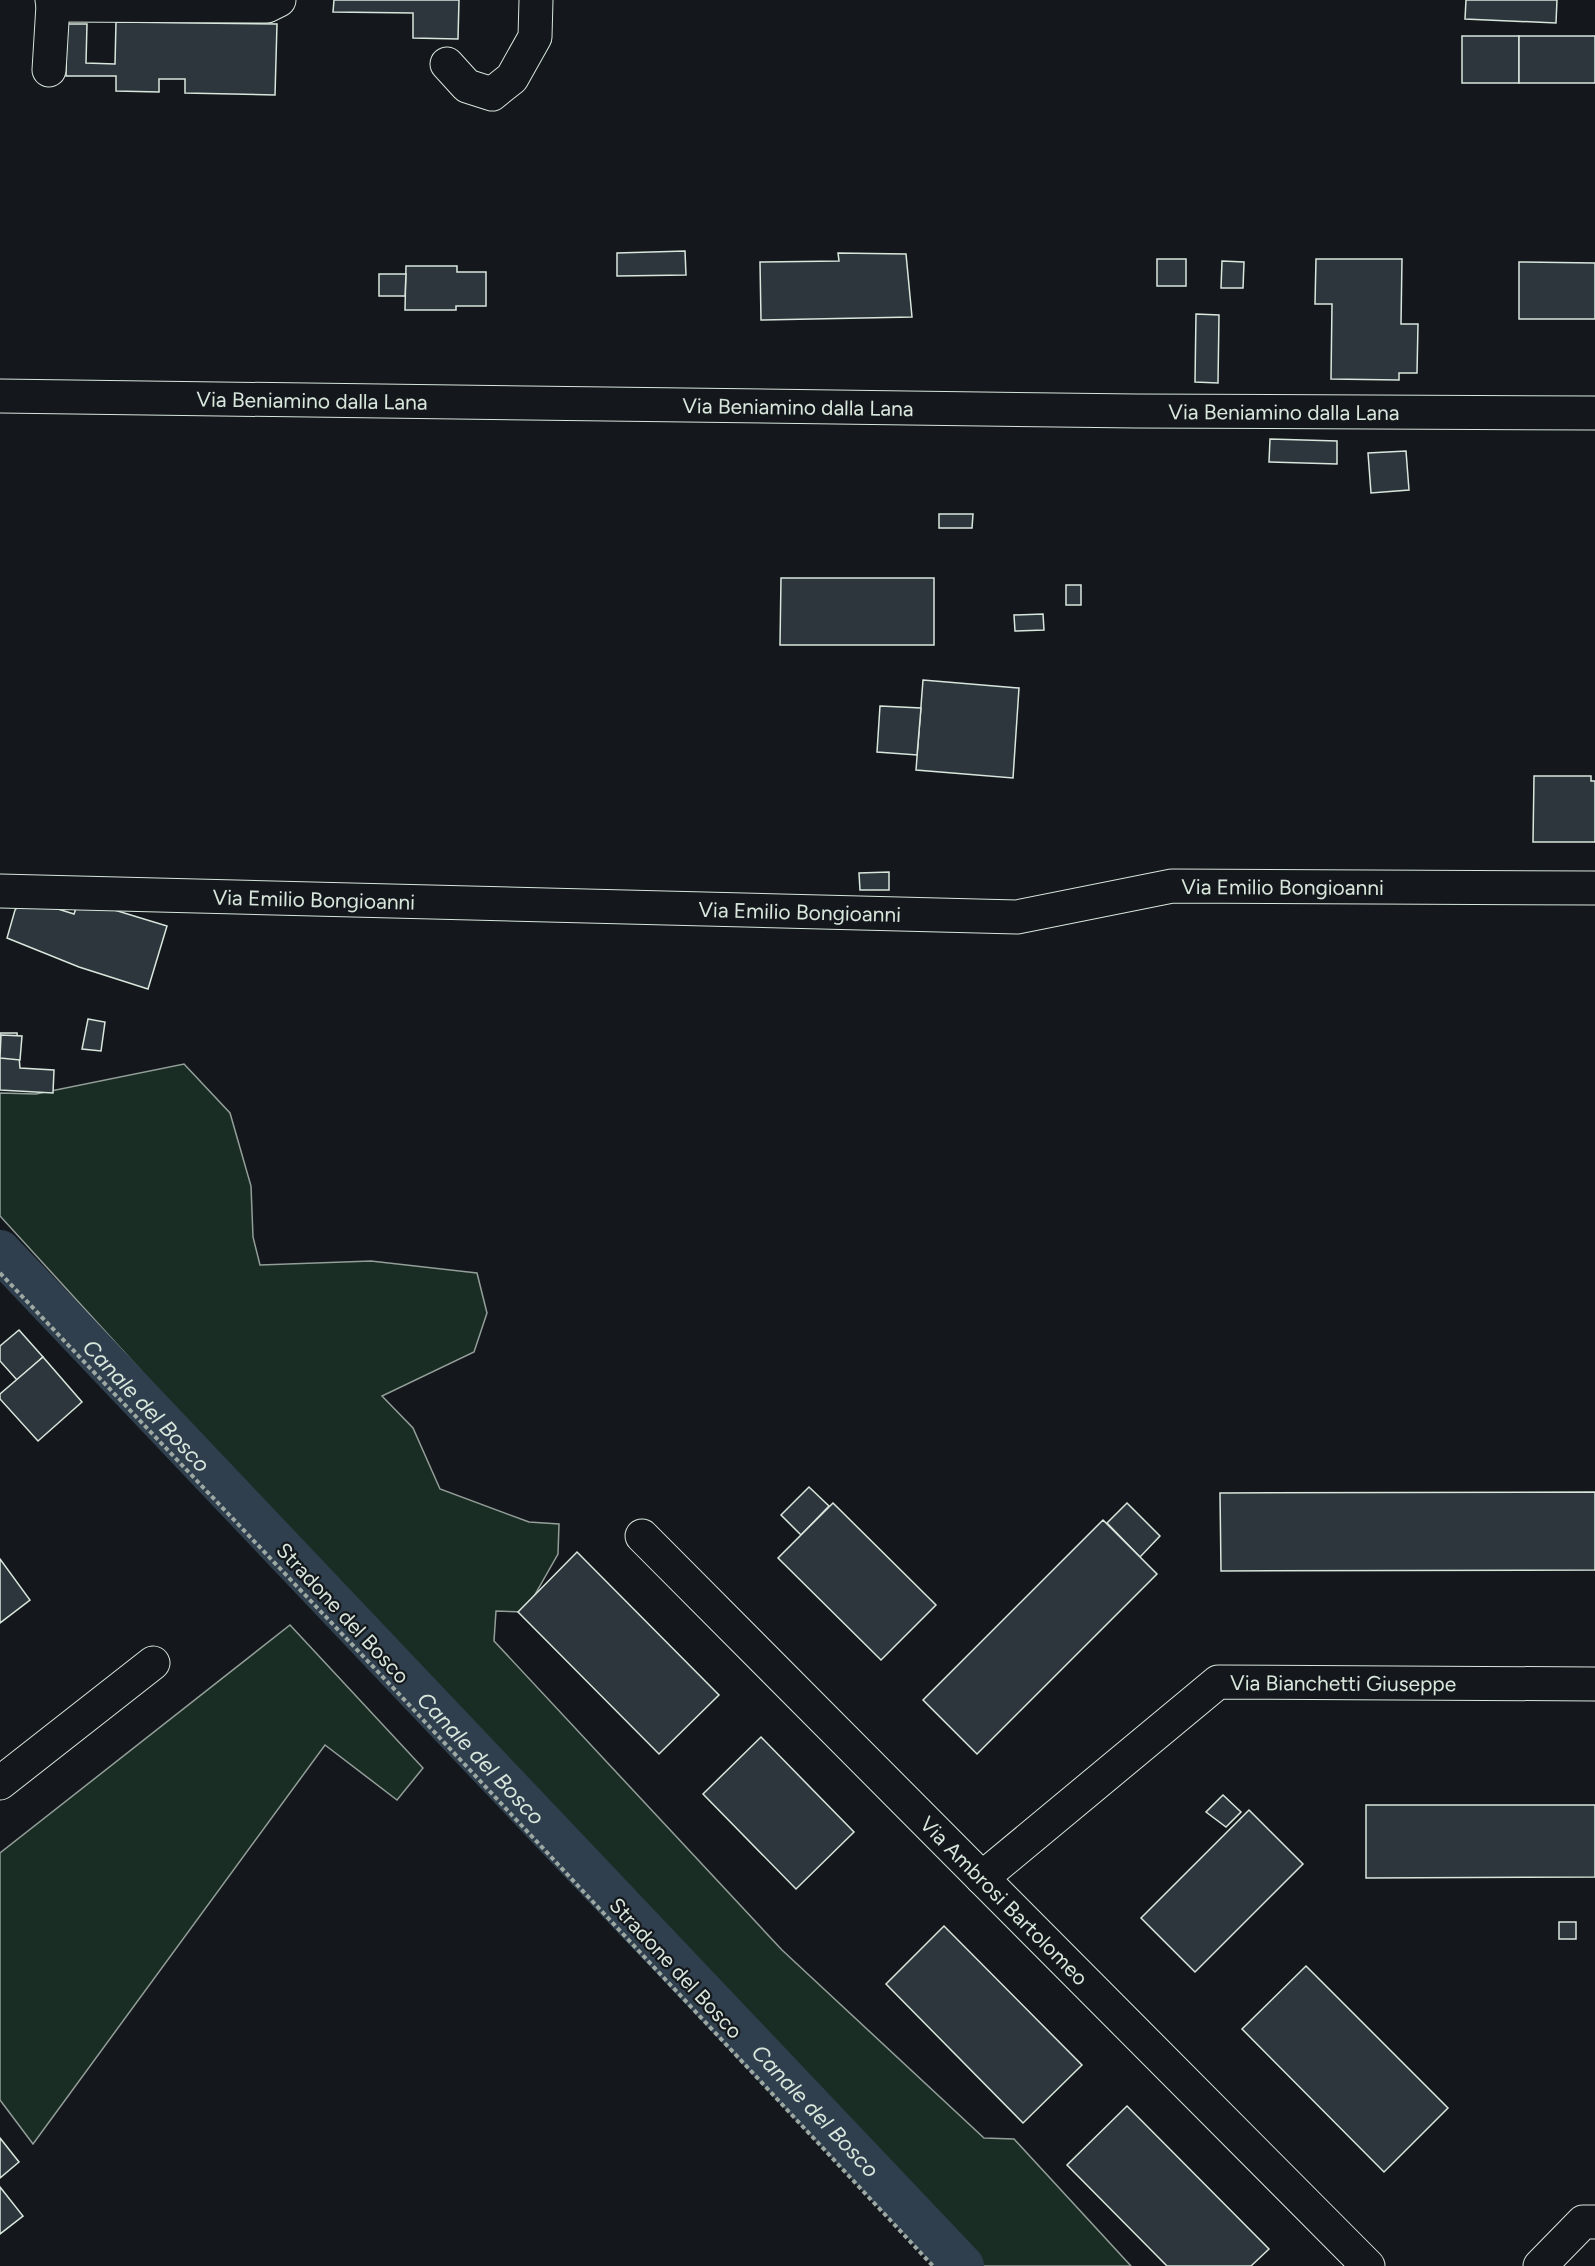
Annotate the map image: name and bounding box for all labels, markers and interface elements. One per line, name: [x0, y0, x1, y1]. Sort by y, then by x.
street label: Via Beniamino dalla Lana: [196, 386, 428, 414]
street label: Via Beniamino dalla Lana: [682, 393, 914, 421]
street label: Via Beniamino dalla Lana: [1168, 399, 1399, 425]
street label: Via Emilio Bongioanni: [1181, 874, 1384, 900]
street label: Via Emilio Bongioanni: [212, 884, 415, 914]
street label: Via Emilio Bongioanni: [698, 896, 901, 927]
water label: Canale del Bosco: [77, 1333, 216, 1478]
street label: Stradone del Bosco: [271, 1537, 415, 1689]
street label: Via Bianchetti Giuseppe: [1230, 1670, 1456, 1696]
water label: Canale del Bosco: [412, 1686, 551, 1830]
street label: Via Ambrosi Bartolomeo: [915, 1811, 1094, 1990]
street label: Stradone del Bosco: [604, 1892, 748, 2044]
water label: Canale del Bosco: [746, 2039, 885, 2183]

